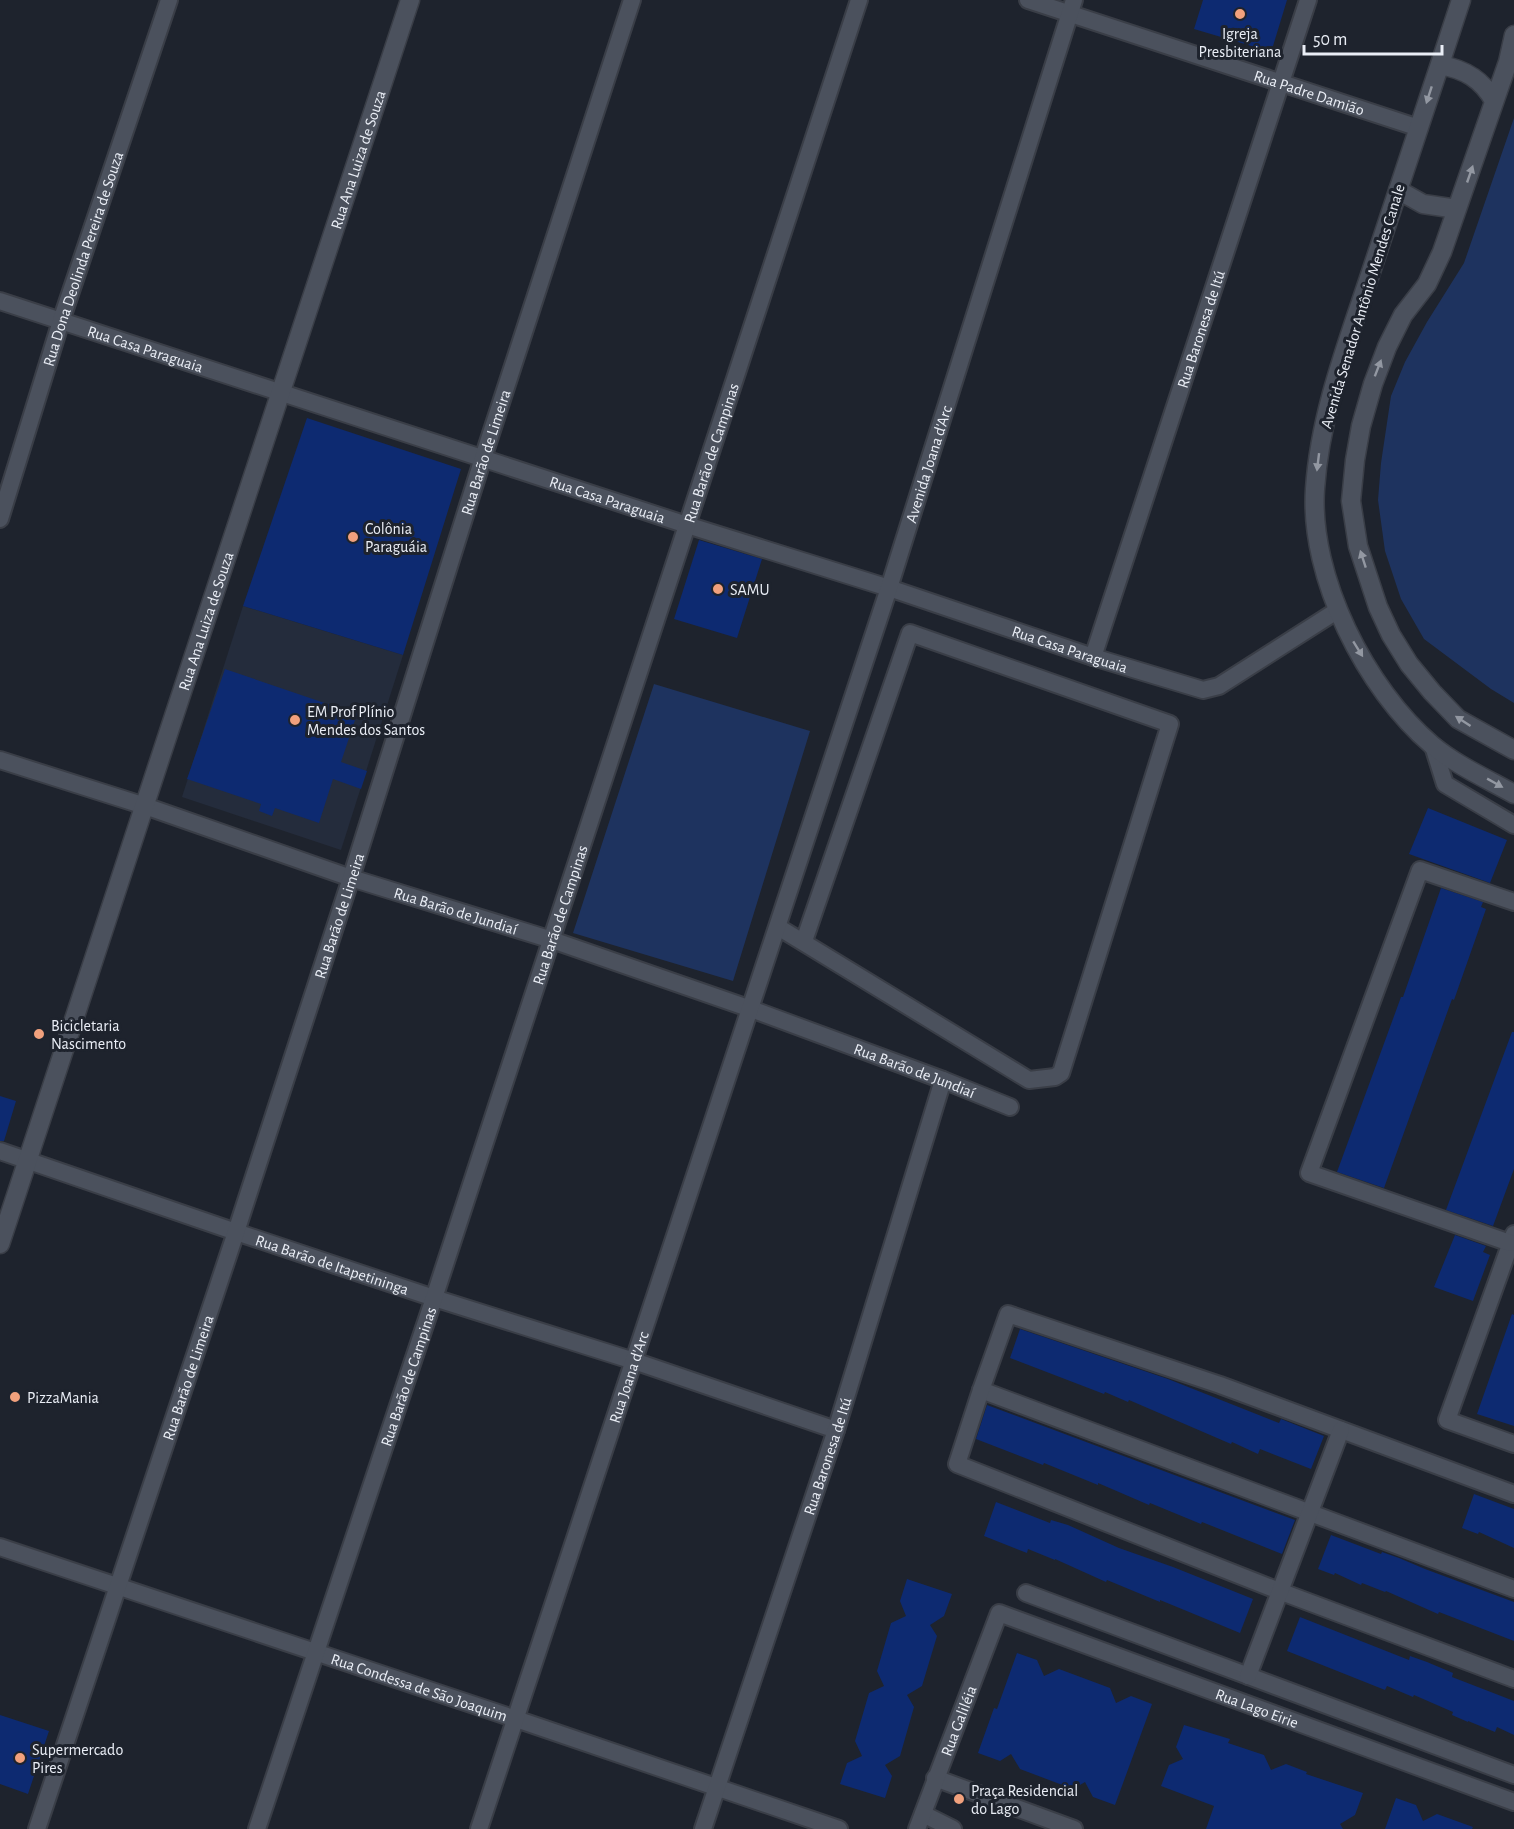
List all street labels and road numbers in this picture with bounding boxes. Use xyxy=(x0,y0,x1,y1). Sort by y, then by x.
street label: Rua Padre Damião xyxy=(1252,68,1366,119)
street label: Rua Ana Luiza de Souza xyxy=(328,88,389,231)
street label: Rua Dona Deolinda Pereira de Souza xyxy=(41,150,126,368)
street label: Avenida Senador Antônio Mendes Canale xyxy=(1318,182,1408,430)
street label: Rua Baronesa de Itú xyxy=(1175,269,1228,390)
street label: Rua Casa Paraguaia xyxy=(85,323,205,376)
street label: Rua Barão de Campinas xyxy=(681,381,742,525)
street label: Rua Barão de Limeira xyxy=(459,388,514,517)
street label: Avenida Joana d'Arc xyxy=(903,404,955,525)
street label: Rua Casa Paraguaia xyxy=(547,474,667,526)
street label: Rua Ana Luiza de Souza xyxy=(176,550,237,693)
street label: Rua Casa Paraguaia xyxy=(1010,623,1129,676)
street label: Rua Barão de Campinas xyxy=(530,843,591,987)
street label: Rua Barão de Limeira xyxy=(312,851,367,981)
street label: Rua Barão de Jundiaí xyxy=(392,885,519,938)
street label: Rua Barão de Jundiaí xyxy=(852,1041,977,1101)
street label: Rua Barão de Itapetininga xyxy=(253,1232,411,1298)
street label: Rua Barão de Campinas xyxy=(378,1305,439,1449)
street label: Rua Barão de Limeira xyxy=(160,1313,217,1442)
street label: Rua Joana d'Arc xyxy=(607,1330,652,1425)
street label: Rua Baronesa de Itú xyxy=(801,1396,854,1517)
street label: Rua Condessa de São Joaquim xyxy=(329,1651,509,1725)
street label: Rua Galiléia xyxy=(938,1683,980,1758)
street label: Rua Lago Eirie xyxy=(1213,1686,1300,1731)

